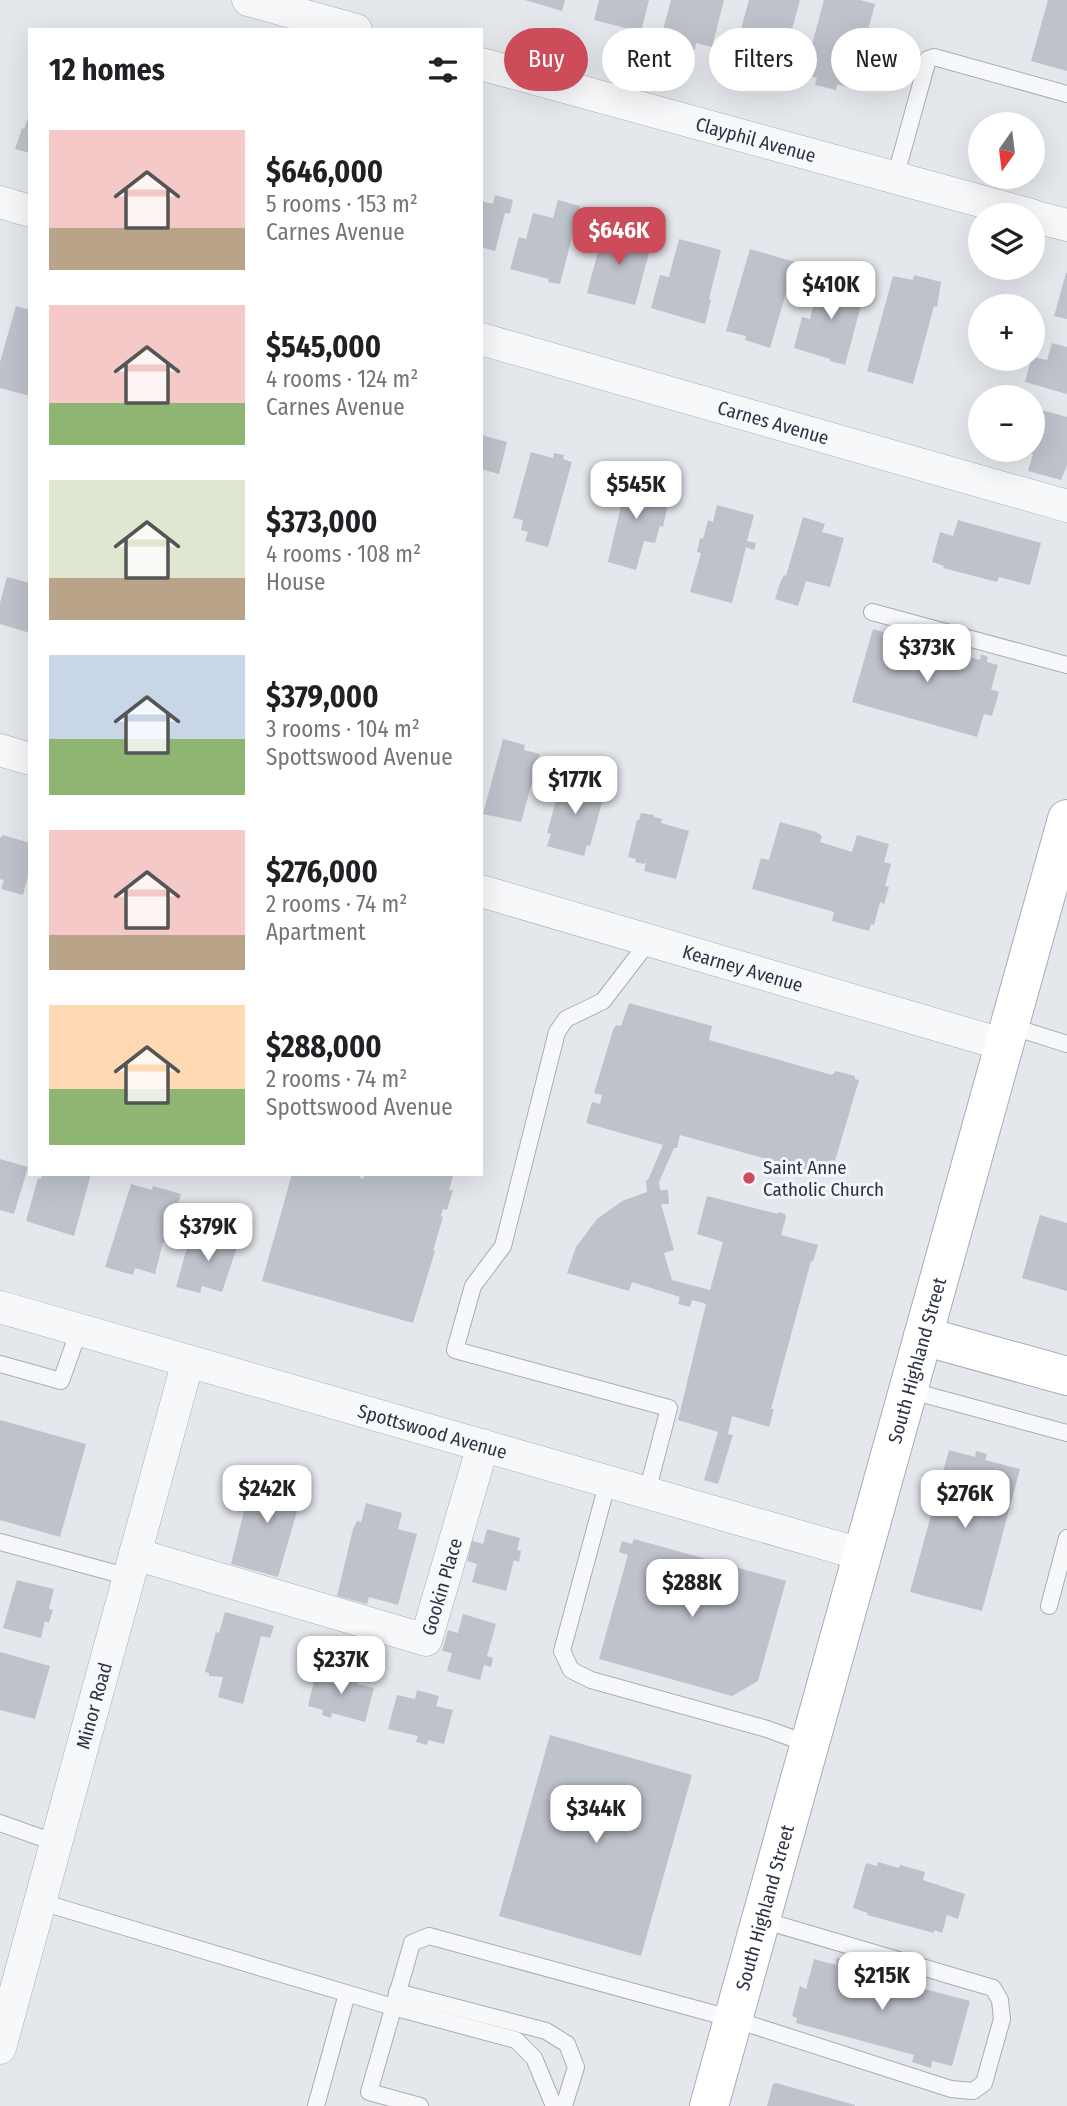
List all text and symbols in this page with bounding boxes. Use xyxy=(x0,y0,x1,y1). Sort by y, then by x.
chip: Buy xyxy=(504,28,588,91)
chip: Rent xyxy=(602,28,695,91)
chip: Filters xyxy=(709,28,817,91)
chip: New xyxy=(831,28,921,91)
icon: filters xyxy=(424,51,462,89)
text: 12 homes xyxy=(49,52,165,88)
north arrow xyxy=(968,112,1045,189)
map controls xyxy=(968,112,1045,462)
street label: Clayphil Avenue xyxy=(693,113,818,167)
text: $646,000 xyxy=(266,154,383,190)
icon: home xyxy=(105,158,189,242)
text: 5 rooms · 153 m² xyxy=(266,190,418,218)
button: layers xyxy=(968,203,1045,280)
pin: $646K xyxy=(570,208,668,267)
text: $646K xyxy=(589,216,649,244)
text: Carnes Avenue xyxy=(266,218,405,246)
pin: $410K xyxy=(782,262,880,321)
text: $410K xyxy=(802,270,860,298)
button: + xyxy=(968,294,1045,371)
text: $545,000 xyxy=(266,329,381,365)
icon: home xyxy=(105,333,189,417)
text: 4 rooms · 124 m² xyxy=(266,365,418,393)
button: − xyxy=(968,385,1045,462)
text: Carnes Avenue xyxy=(266,393,405,421)
street label: Carnes Avenue xyxy=(715,396,831,450)
pin: $545K xyxy=(587,462,685,521)
text: $545K xyxy=(607,470,666,498)
text: $373,000 xyxy=(266,504,377,540)
icon: home xyxy=(105,508,189,592)
text: 4 rooms · 108 m² xyxy=(266,540,421,568)
text: House xyxy=(266,568,325,596)
pin: $373K xyxy=(878,624,976,684)
text: $373K xyxy=(899,633,955,661)
text: $379,000 xyxy=(266,679,379,715)
icon: home xyxy=(105,683,189,767)
text: 3 rooms · 104 m² xyxy=(266,715,420,743)
text: Spottswood Avenue xyxy=(266,743,453,771)
pin: $177K xyxy=(526,756,624,816)
text: $177K xyxy=(548,765,602,793)
text: $276,000 xyxy=(266,854,378,890)
icon: home xyxy=(105,858,189,942)
text: 2 rooms · 74 m² xyxy=(266,890,407,918)
text: Apartment xyxy=(266,918,366,946)
street label: Kearney Avenue xyxy=(680,940,806,997)
text: $288,000 xyxy=(266,1029,382,1065)
icon: home xyxy=(105,1033,189,1117)
text: 2 rooms · 74 m² xyxy=(266,1065,407,1093)
text: Spottswood Avenue xyxy=(266,1093,453,1121)
place label: Saint Anne Catholic Church xyxy=(763,1156,884,1201)
marker: Saint Anne Catholic Church xyxy=(741,1170,757,1186)
pin: $379K xyxy=(159,1204,257,1263)
text: $379K xyxy=(179,1212,237,1240)
street label: South Highland Street xyxy=(883,1274,951,1446)
street label: Spottswood Avenue xyxy=(355,1399,510,1464)
pin: $242K xyxy=(218,1466,316,1525)
pin: $276K xyxy=(916,1470,1014,1530)
text: $242K xyxy=(239,1474,296,1502)
text: $276K xyxy=(937,1479,993,1507)
street label: Gookin Place xyxy=(417,1536,467,1638)
pin: $288K xyxy=(643,1560,741,1619)
text: $288K xyxy=(662,1568,722,1596)
pin: $237K xyxy=(292,1636,390,1696)
text: $237K xyxy=(313,1645,369,1673)
street label: Minor Road xyxy=(71,1660,117,1752)
pin: $344K xyxy=(547,1786,645,1845)
text: $344K xyxy=(566,1794,626,1822)
street label: South Highland Street xyxy=(731,1821,799,1993)
pin: $215K xyxy=(833,1952,931,2012)
text: $215K xyxy=(854,1961,910,1989)

